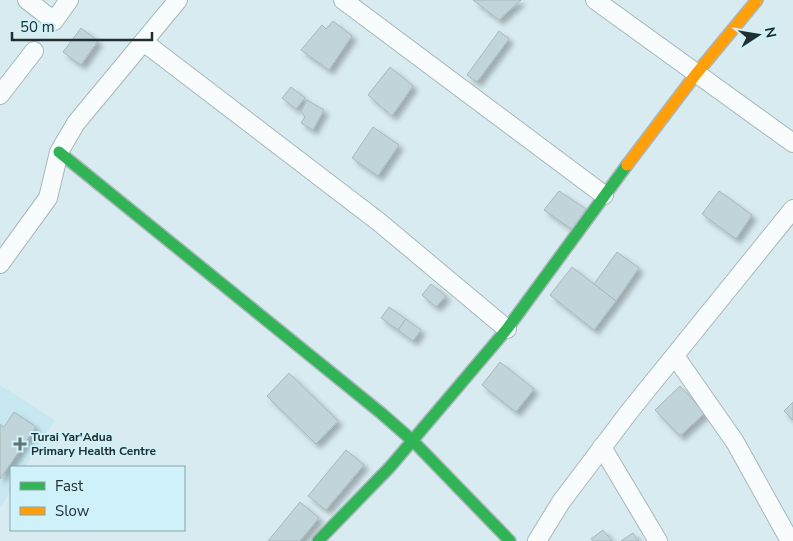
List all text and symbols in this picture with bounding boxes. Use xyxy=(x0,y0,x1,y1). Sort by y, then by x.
scale bar xyxy=(12,10,152,42)
north arrow xyxy=(733,10,783,60)
text: 50 m xyxy=(20,17,55,37)
text: N xyxy=(760,25,781,40)
place label: Turai Yar'Adua Primary Health Centre xyxy=(31,429,157,459)
marker: Turai Yar'Adua Primary Health Centre xyxy=(13,437,27,451)
legend xyxy=(10,466,185,531)
text: Fast xyxy=(55,476,84,496)
text: Slow xyxy=(55,501,90,521)

